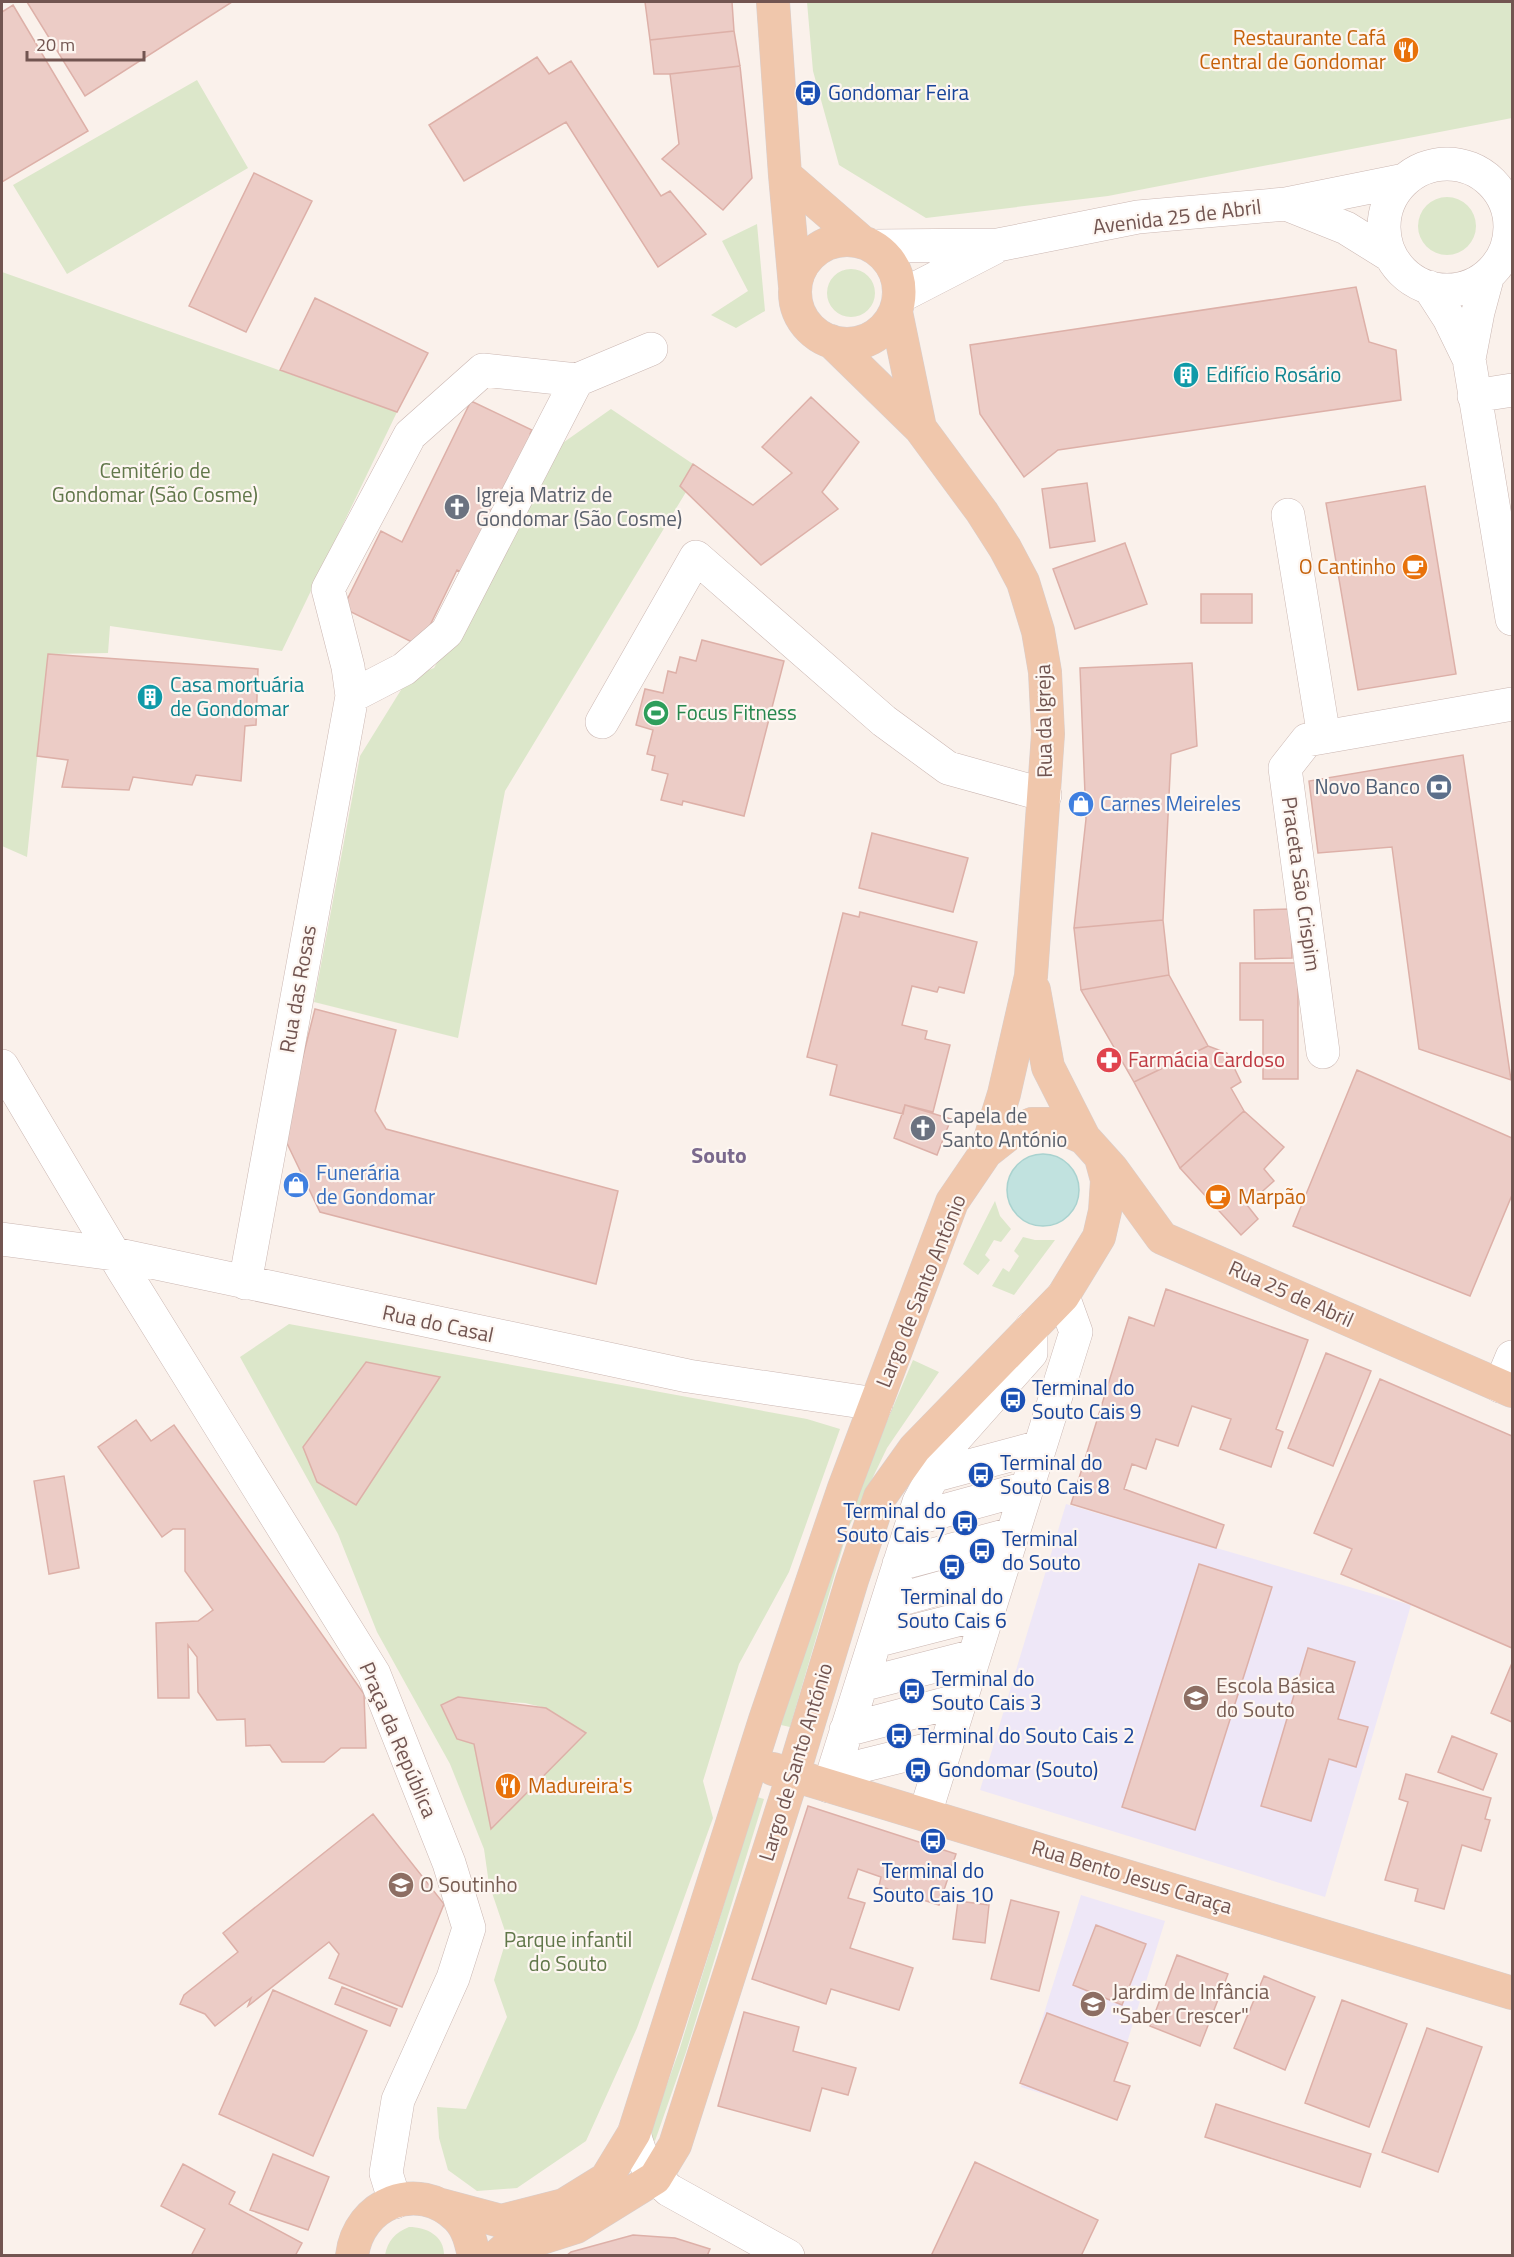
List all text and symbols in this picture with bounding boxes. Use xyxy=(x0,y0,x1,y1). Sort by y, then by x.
place label: Restaurante Cafá Central de Gondomar xyxy=(1199,21,1386,77)
scale bar xyxy=(27,24,144,62)
text: 20 m xyxy=(36,31,75,58)
restaurant icon: Restaurante Cafá Central de Gondomar xyxy=(1391,35,1421,65)
place label: Gondomar Feira xyxy=(828,76,970,108)
bus stop icon: Gondomar Feira xyxy=(793,78,823,108)
street label: Avenida 25 de Abril xyxy=(1091,190,1263,242)
place label: Edifício Rosário xyxy=(1206,358,1341,390)
building icon: Edifício Rosário xyxy=(1171,360,1201,390)
park label: Cemitério de Gondomar (São Cosme) xyxy=(52,454,258,510)
place label: Igreja Matriz de Gondomar (São Cosme) xyxy=(476,478,682,534)
church icon: Igreja Matriz de Gondomar (São Cosme) xyxy=(442,492,472,522)
place label: O Cantinho xyxy=(1299,550,1396,582)
cafe icon: O Cantinho xyxy=(1400,552,1430,582)
street label: Rua da Igreja xyxy=(1026,663,1060,778)
place label: Casa mortuária de Gondomar xyxy=(170,668,305,724)
building icon: Casa mortuária de Gondomar xyxy=(135,682,165,712)
place label: Focus Fitness xyxy=(676,696,797,728)
sports icon: Focus Fitness xyxy=(641,698,671,728)
place label: Novo Banco xyxy=(1315,770,1420,802)
bank icon: Novo Banco xyxy=(1424,772,1454,802)
place label: Carnes Meireles xyxy=(1100,787,1241,819)
shop icon: Carnes Meireles xyxy=(1066,789,1096,819)
street label: Praceta São Crispim xyxy=(1274,794,1330,973)
street label: Rua das Rosas xyxy=(270,922,324,1055)
place label: Farmácia Cardoso xyxy=(1128,1043,1285,1075)
pharmacy icon: Farmácia Cardoso xyxy=(1094,1045,1124,1075)
place label: Capela de Santo António xyxy=(942,1099,1067,1155)
church icon: Capela de Santo António xyxy=(908,1113,938,1143)
district label: Souto xyxy=(691,1138,747,1172)
place label: Funerária de Gondomar xyxy=(316,1156,435,1212)
shop icon: Funerária de Gondomar xyxy=(281,1170,311,1200)
place label: Marpão xyxy=(1238,1180,1306,1212)
cafe icon: Marpão xyxy=(1203,1182,1233,1212)
street label: Largo de Santo António xyxy=(867,1189,973,1392)
street label: Rua 25 de Abril xyxy=(1224,1251,1359,1335)
street label: Rua do Casal xyxy=(380,1296,497,1350)
place label: Terminal do Souto Cais 9 xyxy=(1032,1371,1141,1427)
bus stop icon: Terminal do Souto Cais 9 xyxy=(998,1385,1028,1415)
place label: Terminal do Souto Cais 8 xyxy=(1000,1446,1110,1502)
bus stop icon: Terminal do Souto Cais 8 xyxy=(966,1460,996,1490)
place label: Terminal do Souto Cais 7 xyxy=(837,1494,946,1550)
bus stop icon: Terminal do Souto Cais 7 xyxy=(950,1508,980,1538)
place label: Terminal do Souto xyxy=(1002,1522,1081,1578)
bus stop icon: Terminal do Souto xyxy=(967,1536,997,1566)
bus stop icon: Terminal do Souto Cais 6 xyxy=(937,1552,967,1582)
place label: Terminal do Souto Cais 6 xyxy=(897,1580,1007,1636)
street label: Praça da República xyxy=(352,1657,446,1823)
street label: Largo de Santo António xyxy=(750,1659,840,1865)
place label: Terminal do Souto Cais 3 xyxy=(932,1662,1041,1718)
place label: Escola Básica do Souto xyxy=(1216,1669,1335,1725)
bus stop icon: Terminal do Souto Cais 3 xyxy=(897,1676,927,1706)
school or university icon: Escola Básica do Souto xyxy=(1181,1683,1211,1713)
place label: Terminal do Souto Cais 2 xyxy=(918,1719,1135,1751)
bus stop icon: Terminal do Souto Cais 2 xyxy=(884,1721,914,1751)
place label: Gondomar (Souto) xyxy=(938,1753,1098,1785)
bus stop icon: Gondomar (Souto) xyxy=(903,1755,933,1785)
place label: Madureira's xyxy=(528,1769,632,1801)
restaurant icon: Madureira's xyxy=(493,1771,523,1801)
bus stop icon: Terminal do Souto Cais 10 xyxy=(918,1826,948,1856)
street label: Rua Bento Jesus Caraça xyxy=(1028,1830,1237,1922)
place label: Terminal do Souto Cais 10 xyxy=(872,1854,994,1910)
place label: O Soutinho xyxy=(420,1868,518,1900)
school or university icon: O Soutinho xyxy=(386,1870,416,1900)
park label: Parque infantil do Souto xyxy=(504,1923,632,1979)
place label: Jardim de Infância "Saber Crescer" xyxy=(1112,1975,1270,2031)
school or university icon: Jardim de Infância "Saber Crescer" xyxy=(1078,1989,1108,2019)

